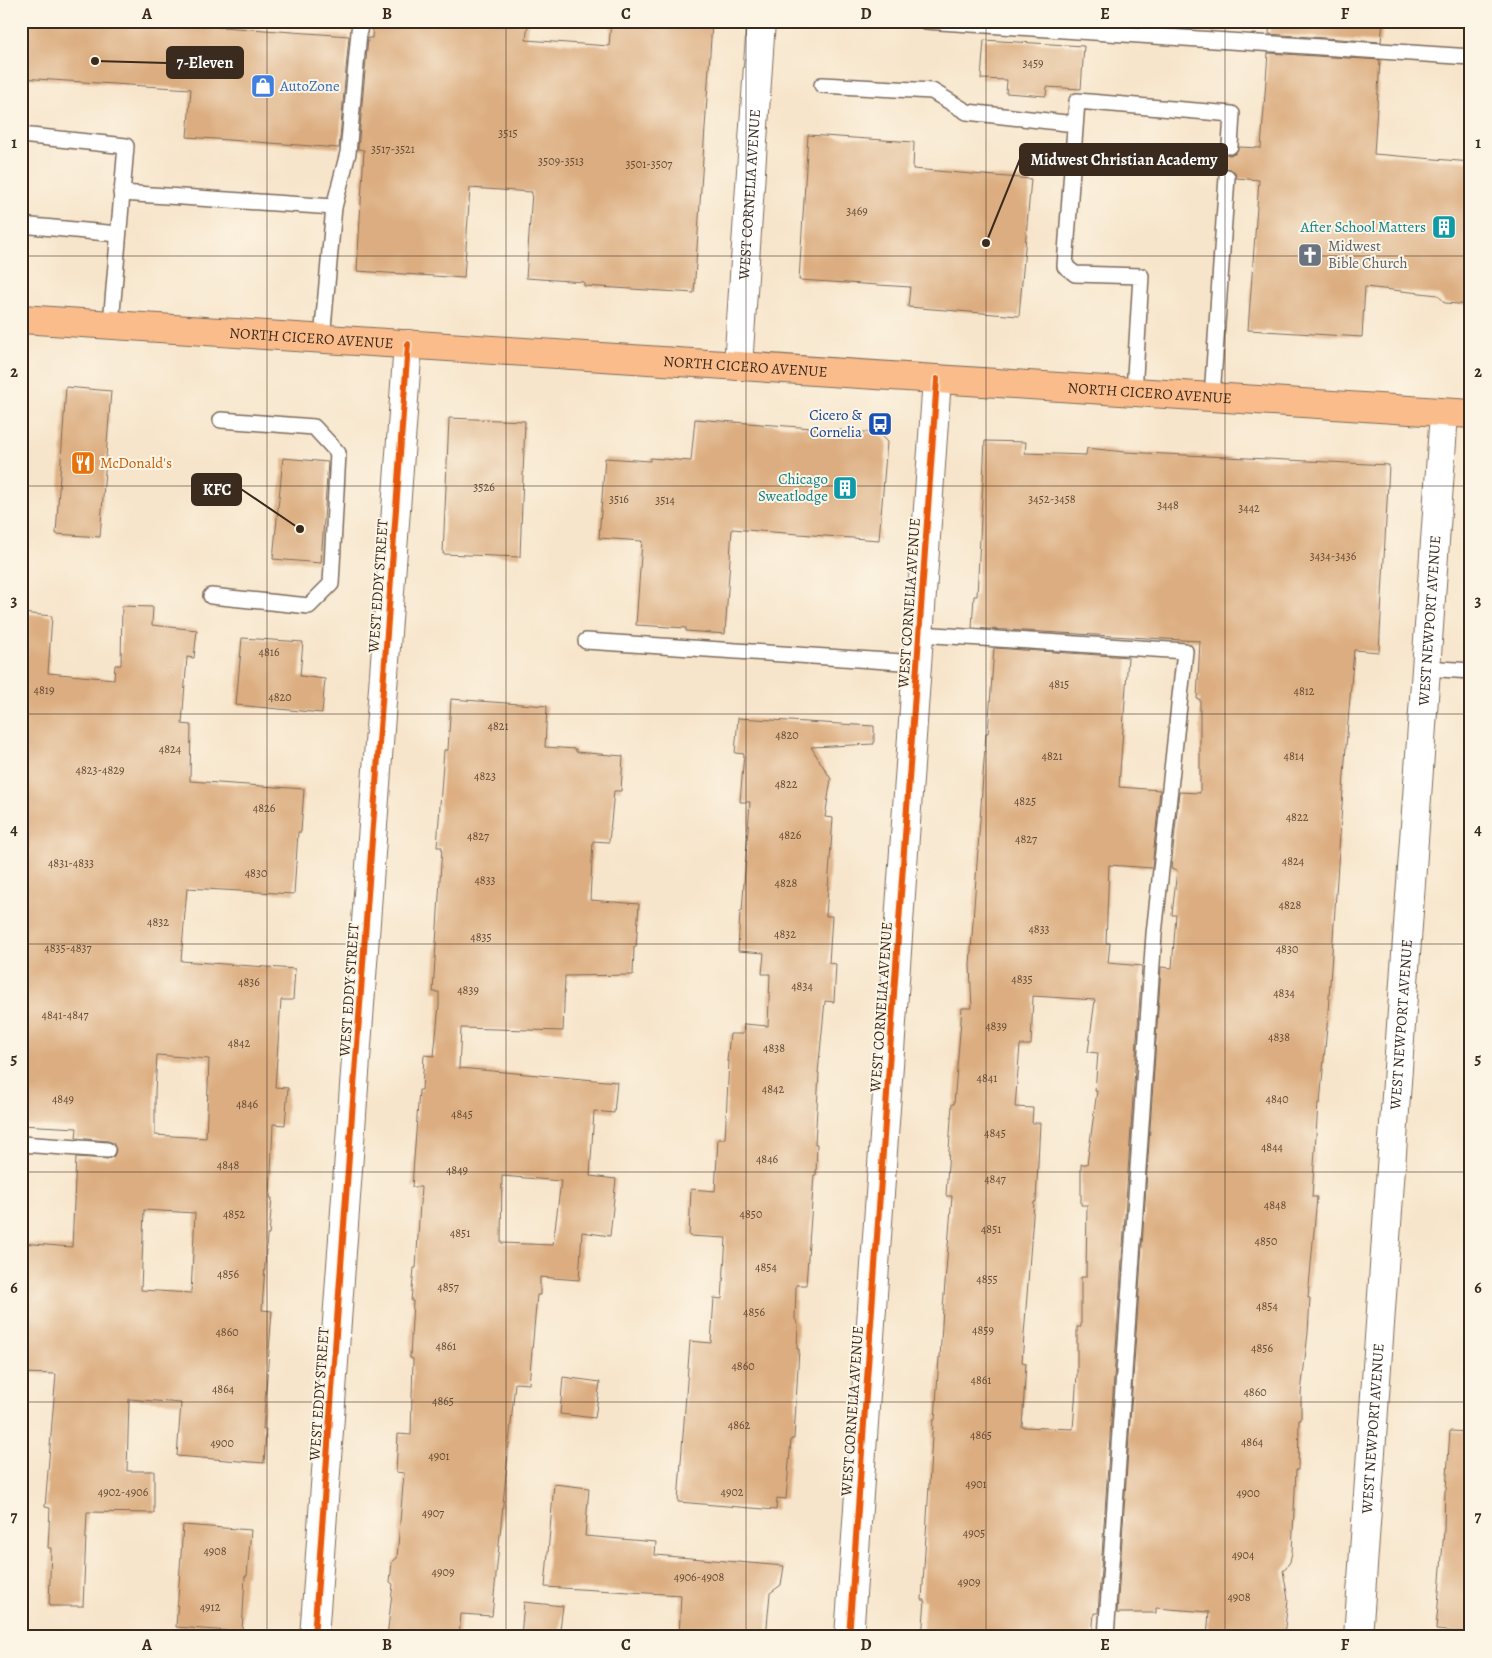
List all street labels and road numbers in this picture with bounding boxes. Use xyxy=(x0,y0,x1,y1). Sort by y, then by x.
street label: WEST CORNELIA AVENUE xyxy=(734,108,765,281)
street label: NORTH CICERO AVENUE xyxy=(229,323,394,353)
street label: NORTH CICERO AVENUE xyxy=(663,351,828,382)
street label: NORTH CICERO AVENUE xyxy=(1067,378,1232,408)
street label: WEST CORNELIA AVENUE xyxy=(893,517,925,690)
street label: WEST EDDY STREET xyxy=(363,518,393,654)
street label: WEST NEWPORT AVENUE xyxy=(1413,535,1445,707)
street label: WEST CORNELIA AVENUE xyxy=(865,921,897,1094)
street label: WEST EDDY STREET xyxy=(334,922,364,1058)
street label: WEST NEWPORT AVENUE xyxy=(1385,939,1417,1111)
street label: WEST CORNELIA AVENUE xyxy=(836,1325,868,1498)
street label: WEST EDDY STREET xyxy=(304,1326,334,1462)
street label: WEST NEWPORT AVENUE xyxy=(1357,1343,1389,1515)

